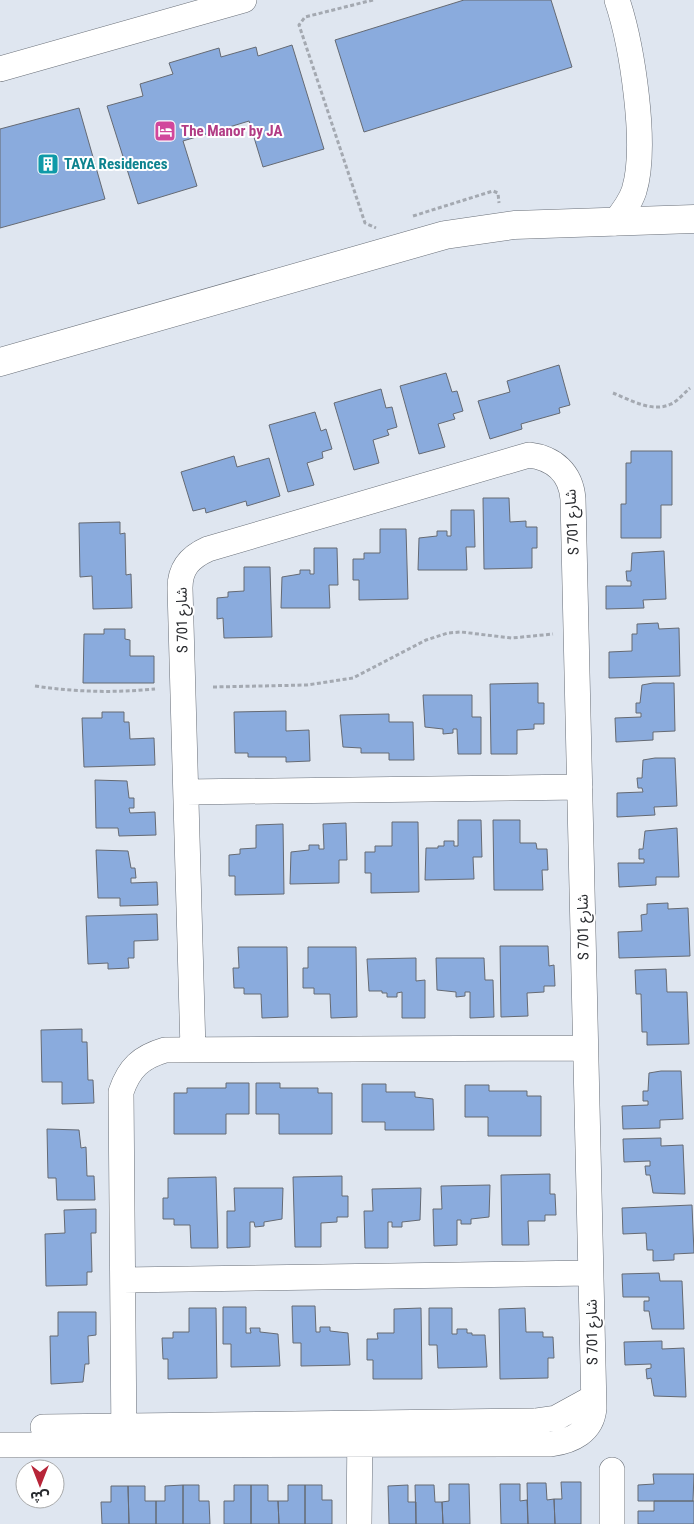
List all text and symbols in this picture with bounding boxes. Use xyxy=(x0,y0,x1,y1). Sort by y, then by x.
hotel icon: The Manor by JA xyxy=(153,119,177,143)
place label: The Manor by JA xyxy=(181,122,283,140)
building icon: TAYA Residences xyxy=(36,152,60,176)
place label: TAYA Residences xyxy=(64,155,168,173)
street label: S 701 شارع xyxy=(561,488,586,555)
street label: S 701 شارع xyxy=(172,587,195,653)
street label: S 701 شارع xyxy=(573,894,596,960)
street label: S 701 شارع xyxy=(582,1299,605,1365)
north arrow xyxy=(15,1459,65,1509)
text: ش xyxy=(30,1489,50,1505)

